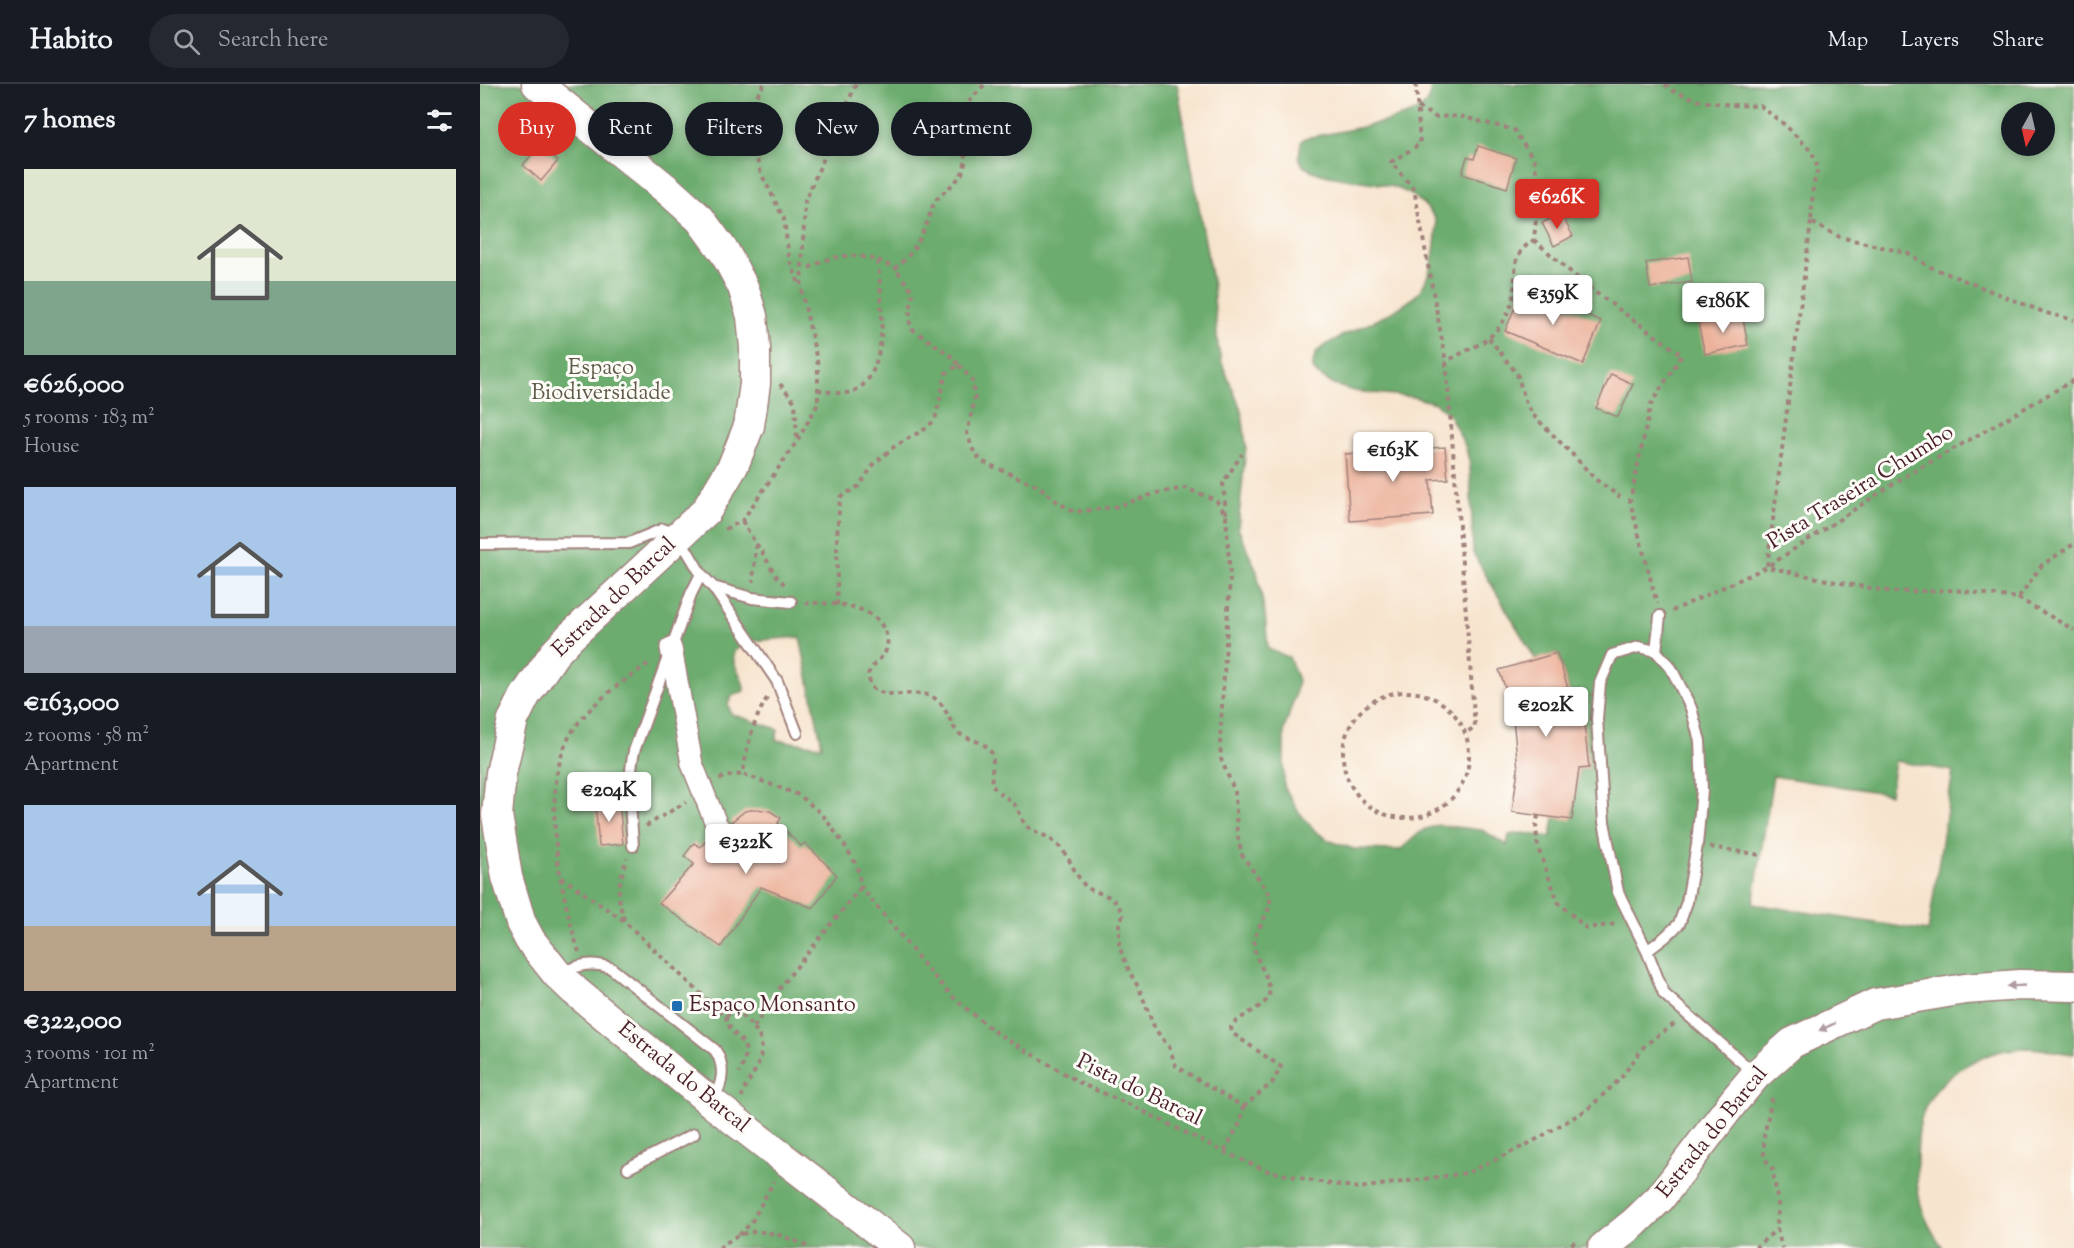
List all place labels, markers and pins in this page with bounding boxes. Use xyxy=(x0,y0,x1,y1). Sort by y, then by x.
pin: €626K xyxy=(1515,179,1599,230)
pin: €359K xyxy=(1511,275,1595,326)
pin: €186K xyxy=(1681,283,1765,334)
pin: €163K xyxy=(1351,432,1435,483)
pin: €202K xyxy=(1504,687,1588,738)
pin: €204K xyxy=(567,772,651,823)
pin: €322K xyxy=(704,824,788,875)
place label: Espaço Monsanto xyxy=(689,990,856,1022)
marker: Espaço Monsanto xyxy=(670,999,684,1013)

